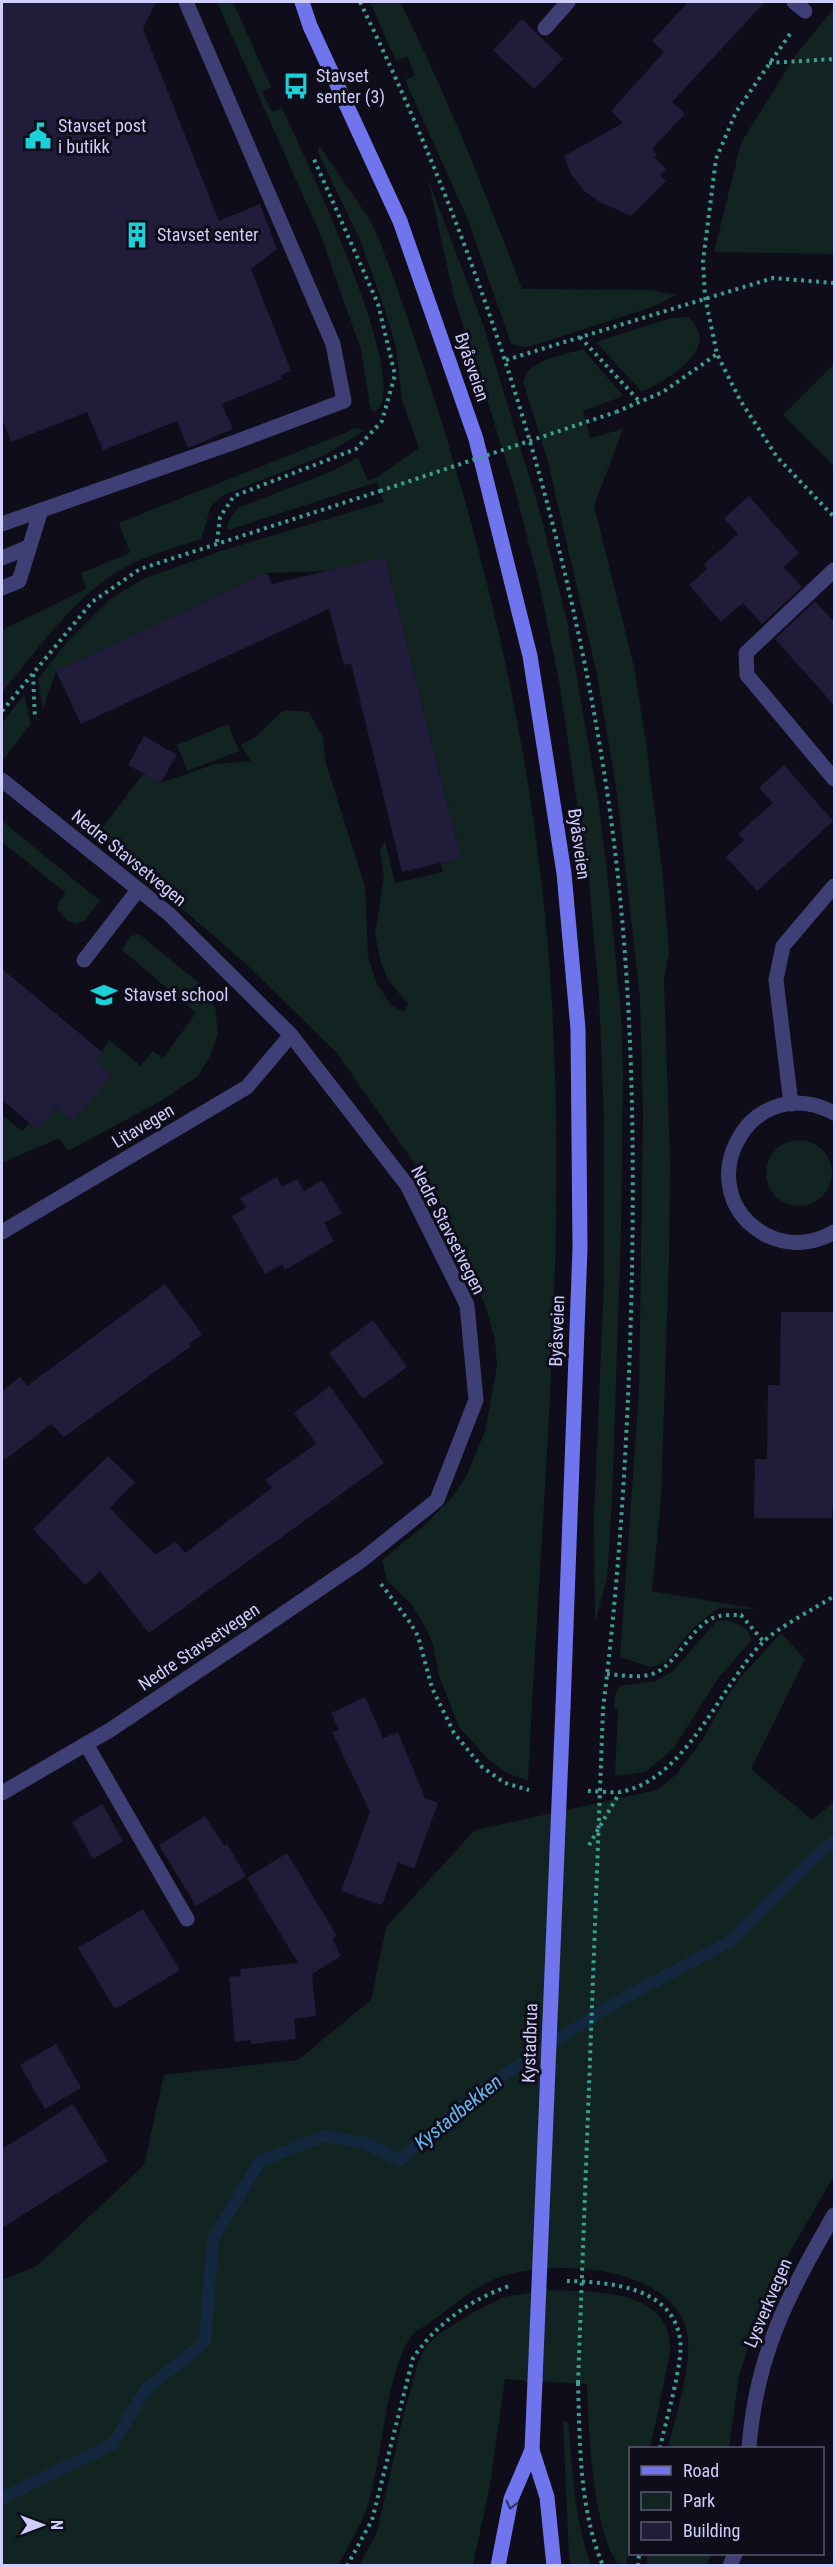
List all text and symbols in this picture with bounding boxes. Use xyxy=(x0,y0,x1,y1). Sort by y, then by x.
place label: Stavset senter (3) xyxy=(316,65,385,108)
bus stop icon: Stavset senter (3) xyxy=(281,71,311,101)
place label: Stavset post i butikk xyxy=(58,115,146,157)
public building icon: Stavset post i butikk xyxy=(23,121,53,151)
building icon: Stavset senter xyxy=(122,220,152,250)
place label: Stavset senter xyxy=(157,224,259,245)
street label: Byåsveien xyxy=(451,330,494,404)
street label: Nedre Stavsetvegen xyxy=(68,805,191,910)
street label: Byåsveien xyxy=(564,807,595,881)
school or university icon: Stavset school xyxy=(89,980,119,1010)
place label: Stavset school xyxy=(124,984,228,1005)
street label: Litavegen xyxy=(108,1099,178,1152)
street label: Nedre Stavsetvegen xyxy=(407,1162,490,1297)
street label: Byåsveien xyxy=(545,1295,568,1367)
street label: Nedre Stavsetvegen xyxy=(134,1598,263,1695)
street label: Kystadbrua xyxy=(518,2003,541,2083)
water label: Kystadbekken xyxy=(409,2069,507,2155)
street label: Lysverkvegen xyxy=(739,2255,796,2351)
legend xyxy=(629,2447,824,2555)
text: Road xyxy=(683,2460,719,2481)
text: Park xyxy=(683,2490,715,2511)
north arrow xyxy=(12,2495,72,2555)
one-way arrow xyxy=(505,2500,518,2510)
text: N xyxy=(47,2520,66,2530)
text: Building xyxy=(683,2520,740,2541)

